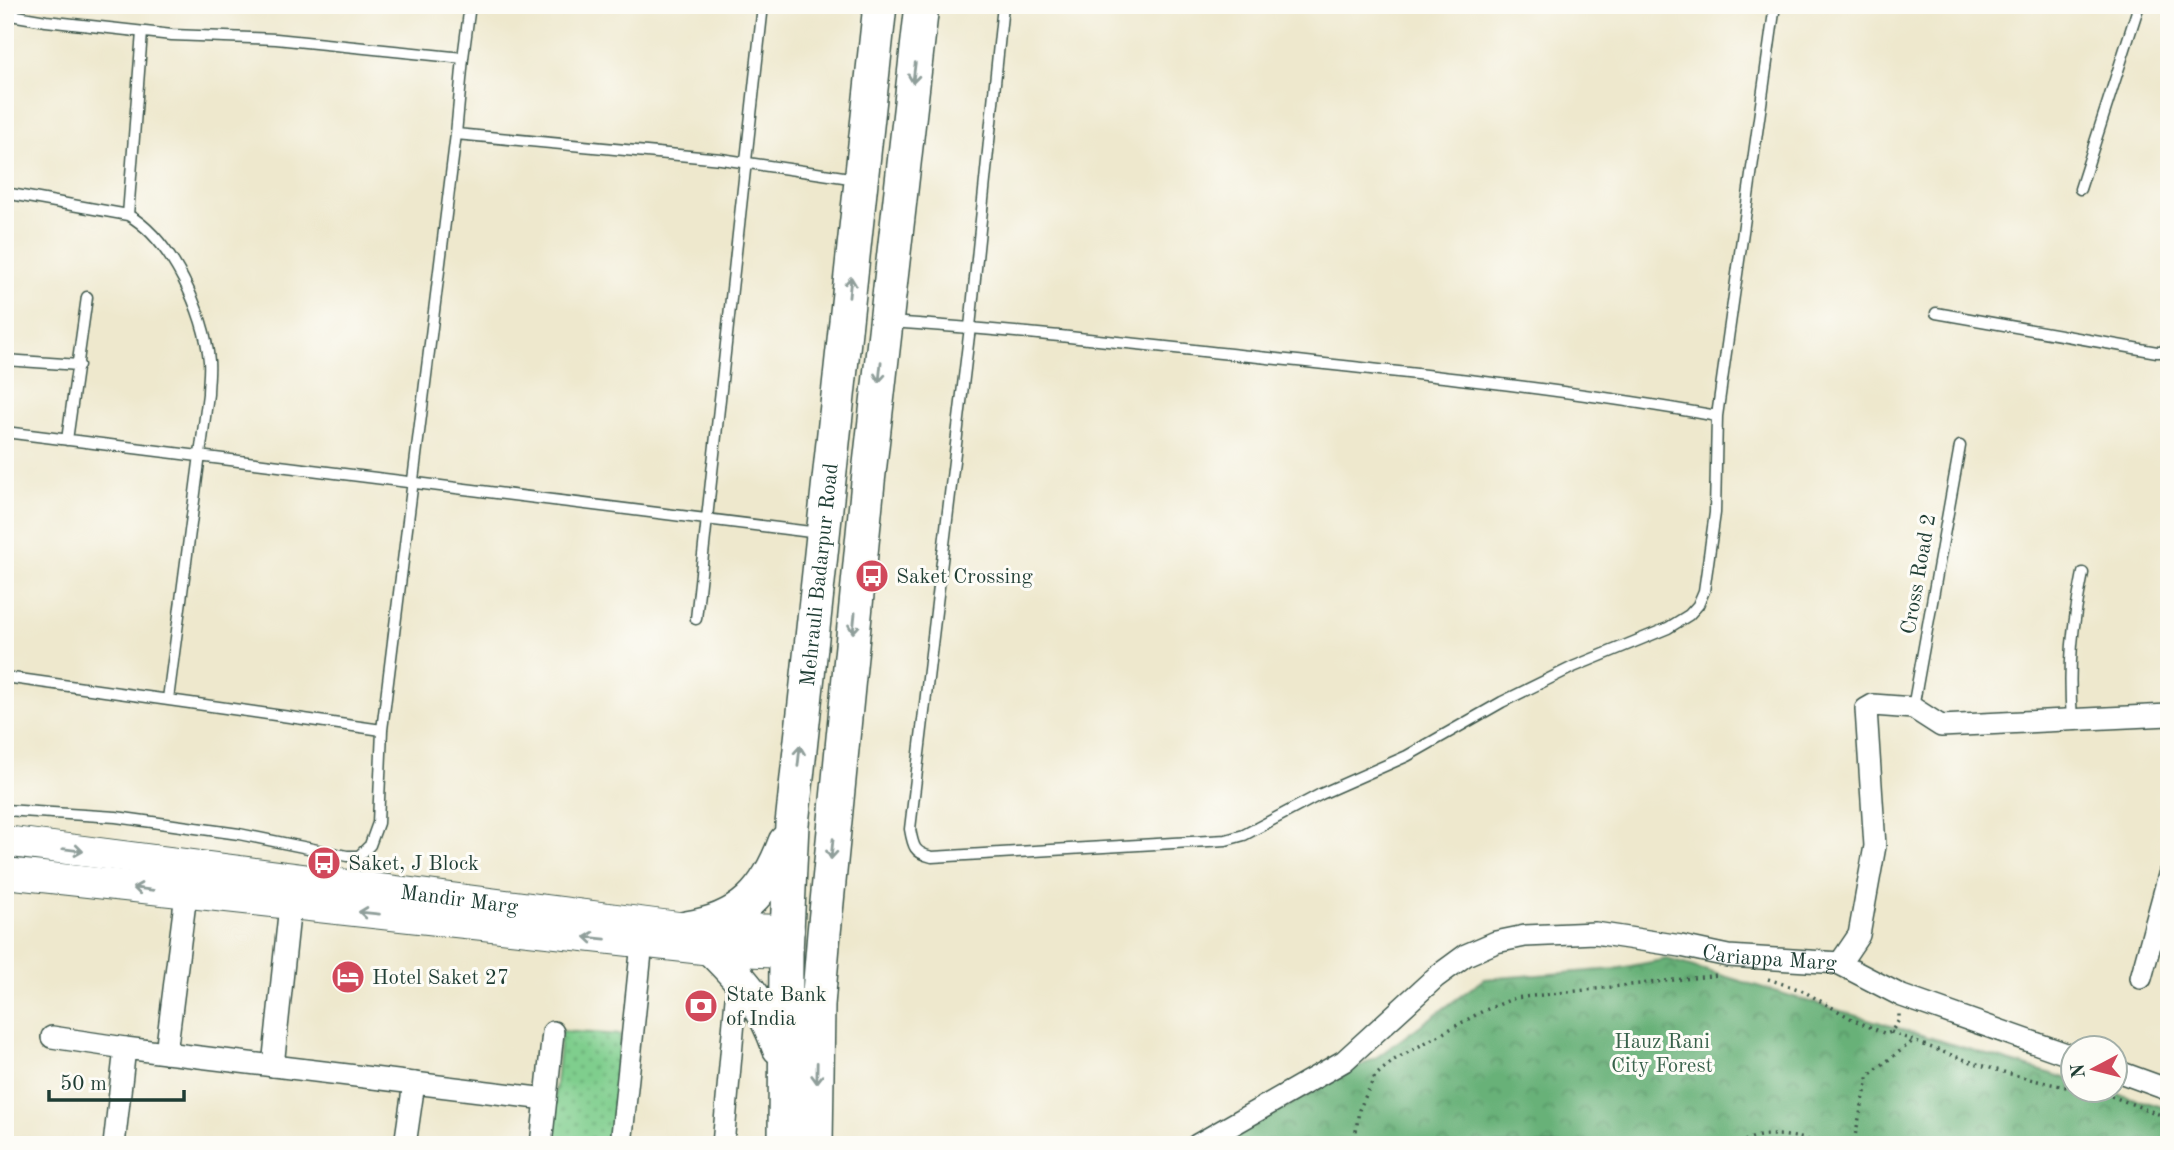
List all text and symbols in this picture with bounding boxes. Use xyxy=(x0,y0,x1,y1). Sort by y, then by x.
one-way arrow xyxy=(907,61,920,84)
one-way arrow xyxy=(844,276,857,298)
one-way arrow xyxy=(873,360,886,383)
street label: Mehrauli Badarpur Road xyxy=(798,462,843,687)
street label: Cross Road 2 xyxy=(1899,512,1940,636)
bus stop icon: Saket Crossing xyxy=(853,557,891,595)
place label: Saket Crossing xyxy=(896,567,1034,588)
one-way arrow xyxy=(847,611,860,634)
one-way arrow xyxy=(793,746,806,768)
one-way arrow xyxy=(825,837,838,860)
one-way arrow xyxy=(61,844,84,857)
bus stop icon: Saket, J Block xyxy=(305,844,343,882)
place label: Saket, J Block xyxy=(348,854,479,875)
one-way arrow xyxy=(132,882,155,895)
street label: Mandir Marg xyxy=(399,883,520,919)
one-way arrow xyxy=(358,907,381,920)
one-way arrow xyxy=(585,931,607,944)
street label: Cariappa Marg xyxy=(1700,942,1838,975)
hotel icon: Hotel Saket 27 xyxy=(329,958,367,996)
place label: Hotel Saket 27 xyxy=(372,968,509,989)
place label: State Bank of India xyxy=(726,985,827,1030)
bank icon: State Bank of India xyxy=(682,987,720,1025)
park label: Hauz Rani City Forest xyxy=(1611,1032,1713,1077)
north arrow xyxy=(2058,1034,2128,1104)
scale bar xyxy=(49,1059,184,1103)
one-way arrow xyxy=(810,1061,824,1084)
text: N xyxy=(2069,1062,2090,1079)
text: 50 m xyxy=(60,1074,107,1095)

